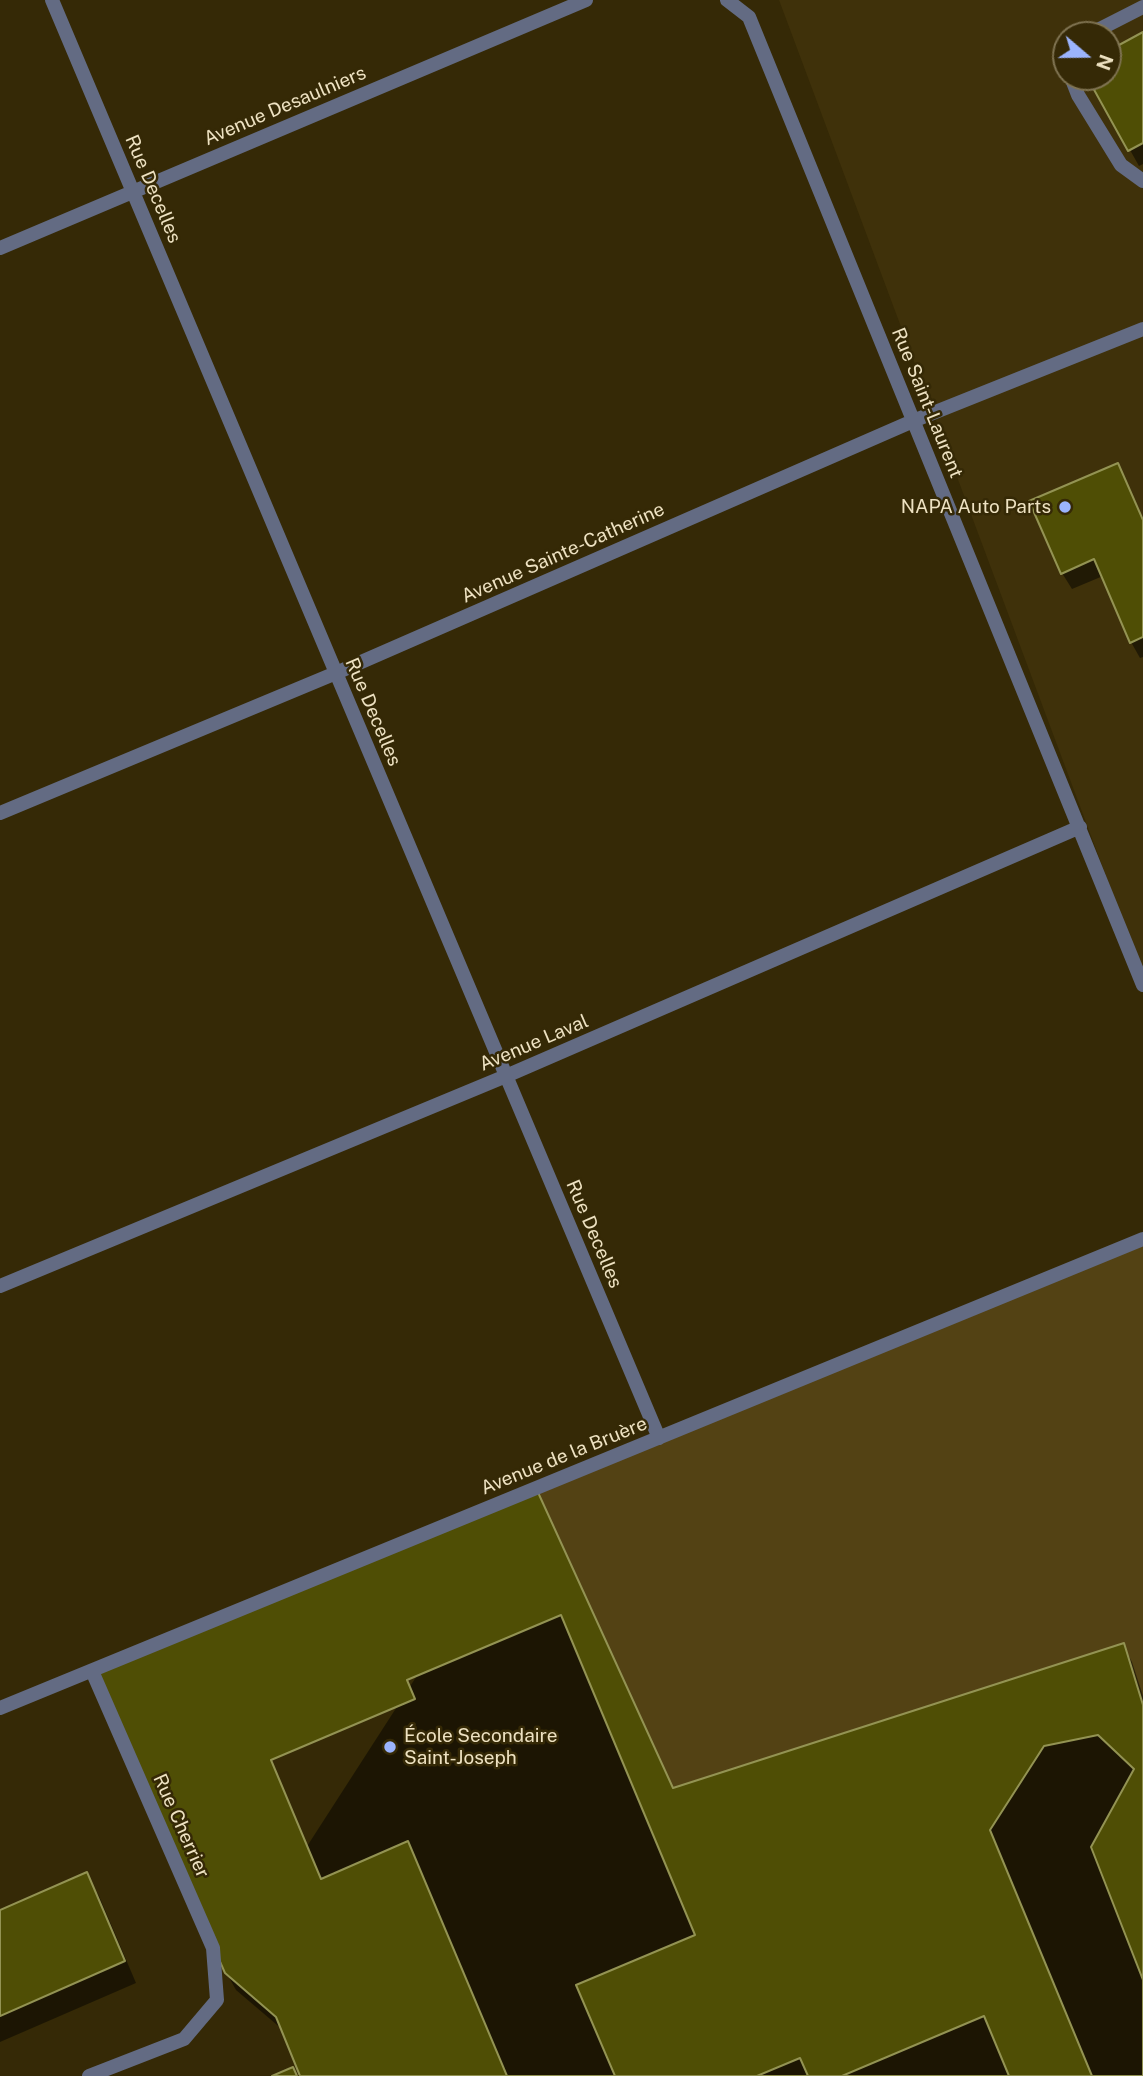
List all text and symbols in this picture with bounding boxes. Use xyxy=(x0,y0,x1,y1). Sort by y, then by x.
north arrow xyxy=(1052,21,1122,91)
text: N xyxy=(1092,52,1118,73)
street label: Avenue Desaulniers xyxy=(200,61,370,151)
street label: Rue Decelles xyxy=(120,132,186,246)
street label: Rue Saint-Laurent xyxy=(886,325,968,481)
place label: NAPA Auto Parts xyxy=(901,496,1051,518)
street label: Avenue Sainte-Catherine xyxy=(458,498,668,608)
marker: NAPA Auto Parts xyxy=(1057,499,1073,515)
street label: Rue Decelles xyxy=(340,655,406,769)
street label: Avenue Laval xyxy=(476,1010,592,1076)
street label: Rue Decelles xyxy=(561,1177,627,1291)
street label: Avenue de la Bruère xyxy=(478,1412,650,1500)
place label: École Secondaire Saint-Joseph xyxy=(404,1725,558,1769)
marker: École Secondaire Saint-Joseph xyxy=(382,1739,398,1755)
street label: Rue Cherrier xyxy=(148,1770,214,1882)

